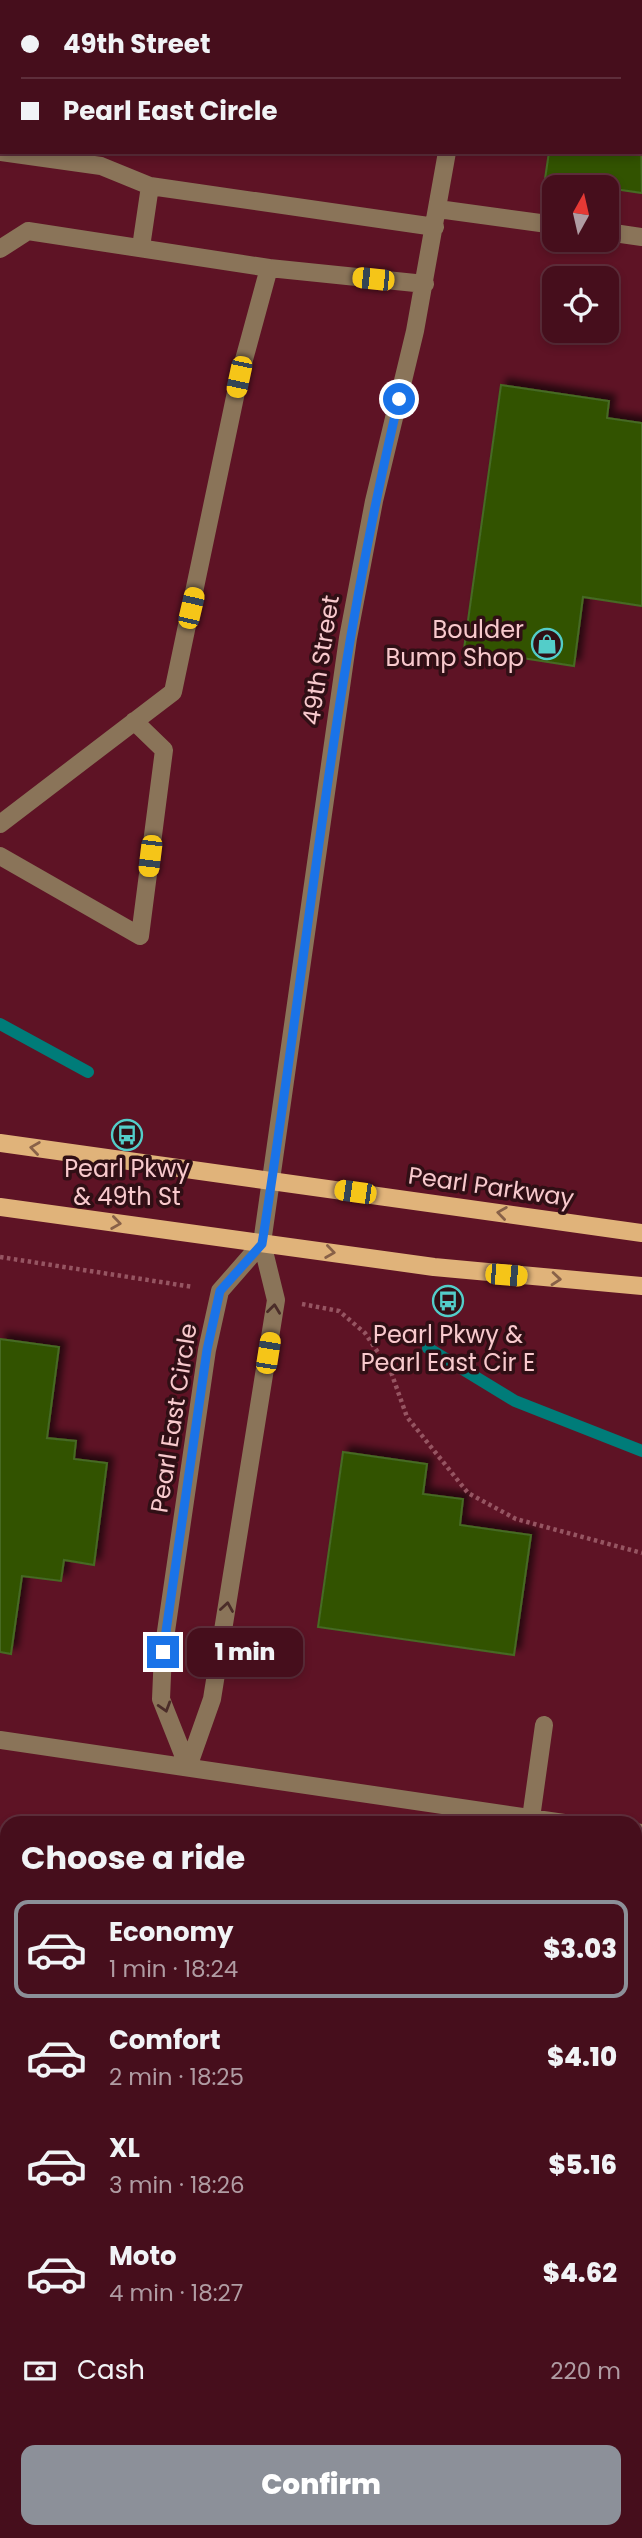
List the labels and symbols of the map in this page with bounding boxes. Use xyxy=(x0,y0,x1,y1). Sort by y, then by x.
north arrow xyxy=(542,175,620,252)
car xyxy=(352,266,395,292)
car xyxy=(225,354,254,400)
route start xyxy=(383,383,415,415)
car xyxy=(177,585,206,631)
street label: 49th Street xyxy=(294,593,347,727)
place label: Boulder Bump Shop xyxy=(386,613,524,674)
shop icon: Boulder Bump Shop xyxy=(530,627,564,661)
car xyxy=(138,834,163,878)
bus stop icon: Pearl Pkwy & 49th St xyxy=(110,1118,144,1152)
one-way arrow xyxy=(29,1141,41,1156)
place label: Pearl Pkwy & 49th St xyxy=(64,1152,190,1213)
street label: Pearl Parkway xyxy=(406,1159,577,1215)
car xyxy=(333,1179,378,1205)
one-way arrow xyxy=(496,1206,508,1221)
one-way arrow xyxy=(110,1215,122,1230)
one-way arrow xyxy=(324,1245,336,1260)
car xyxy=(485,1263,528,1287)
one-way arrow xyxy=(550,1271,561,1286)
bus stop icon: Pearl Pkwy & Pearl East Cir E xyxy=(431,1284,465,1318)
one-way arrow xyxy=(267,1303,282,1315)
place label: Pearl Pkwy & Pearl East Cir E xyxy=(361,1318,535,1379)
street label: Pearl East Circle xyxy=(142,1321,205,1515)
car xyxy=(255,1331,282,1375)
one-way arrow xyxy=(219,1601,234,1613)
callout: 1 min xyxy=(188,1628,303,1676)
route end xyxy=(147,1636,179,1668)
one-way arrow xyxy=(157,1701,172,1713)

